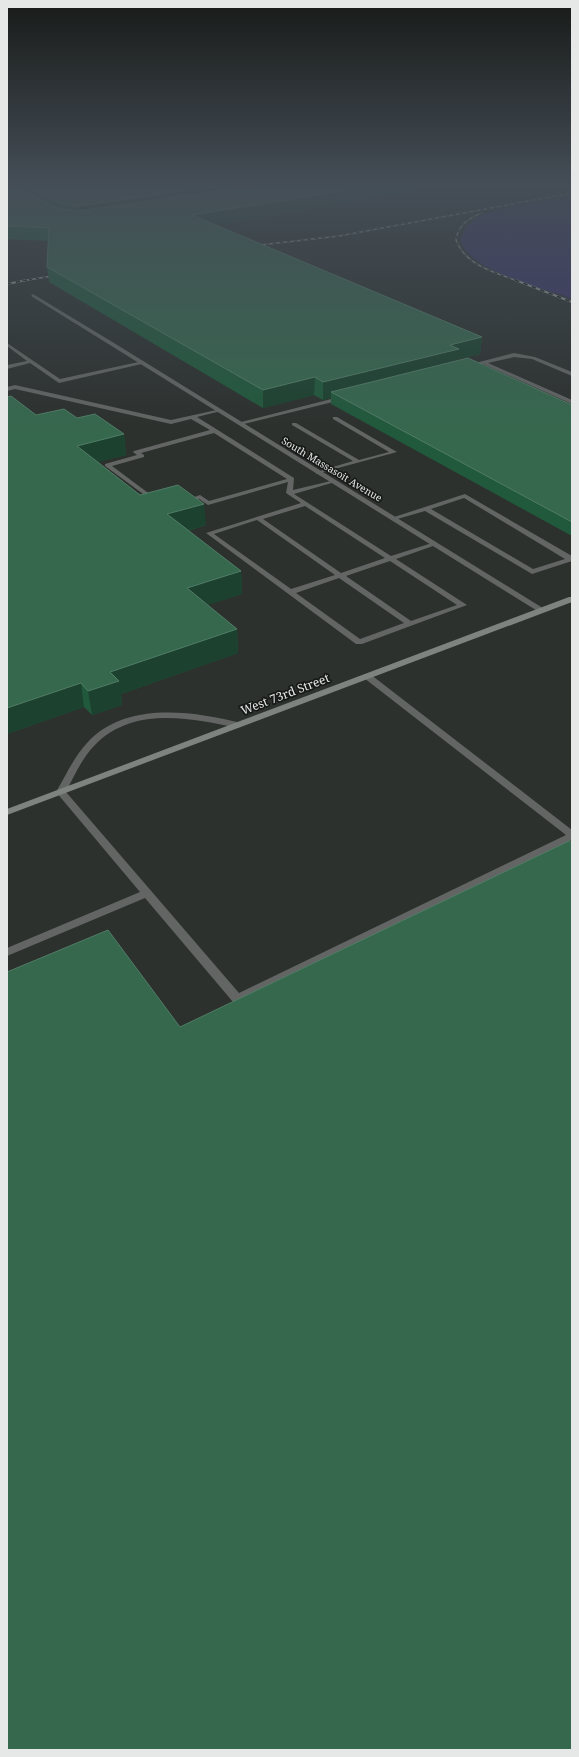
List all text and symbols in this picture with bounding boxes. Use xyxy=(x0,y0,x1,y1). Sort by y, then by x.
street label: South Massasoit Avenue xyxy=(279,433,385,505)
street label: West 73rd Street xyxy=(238,669,332,719)

